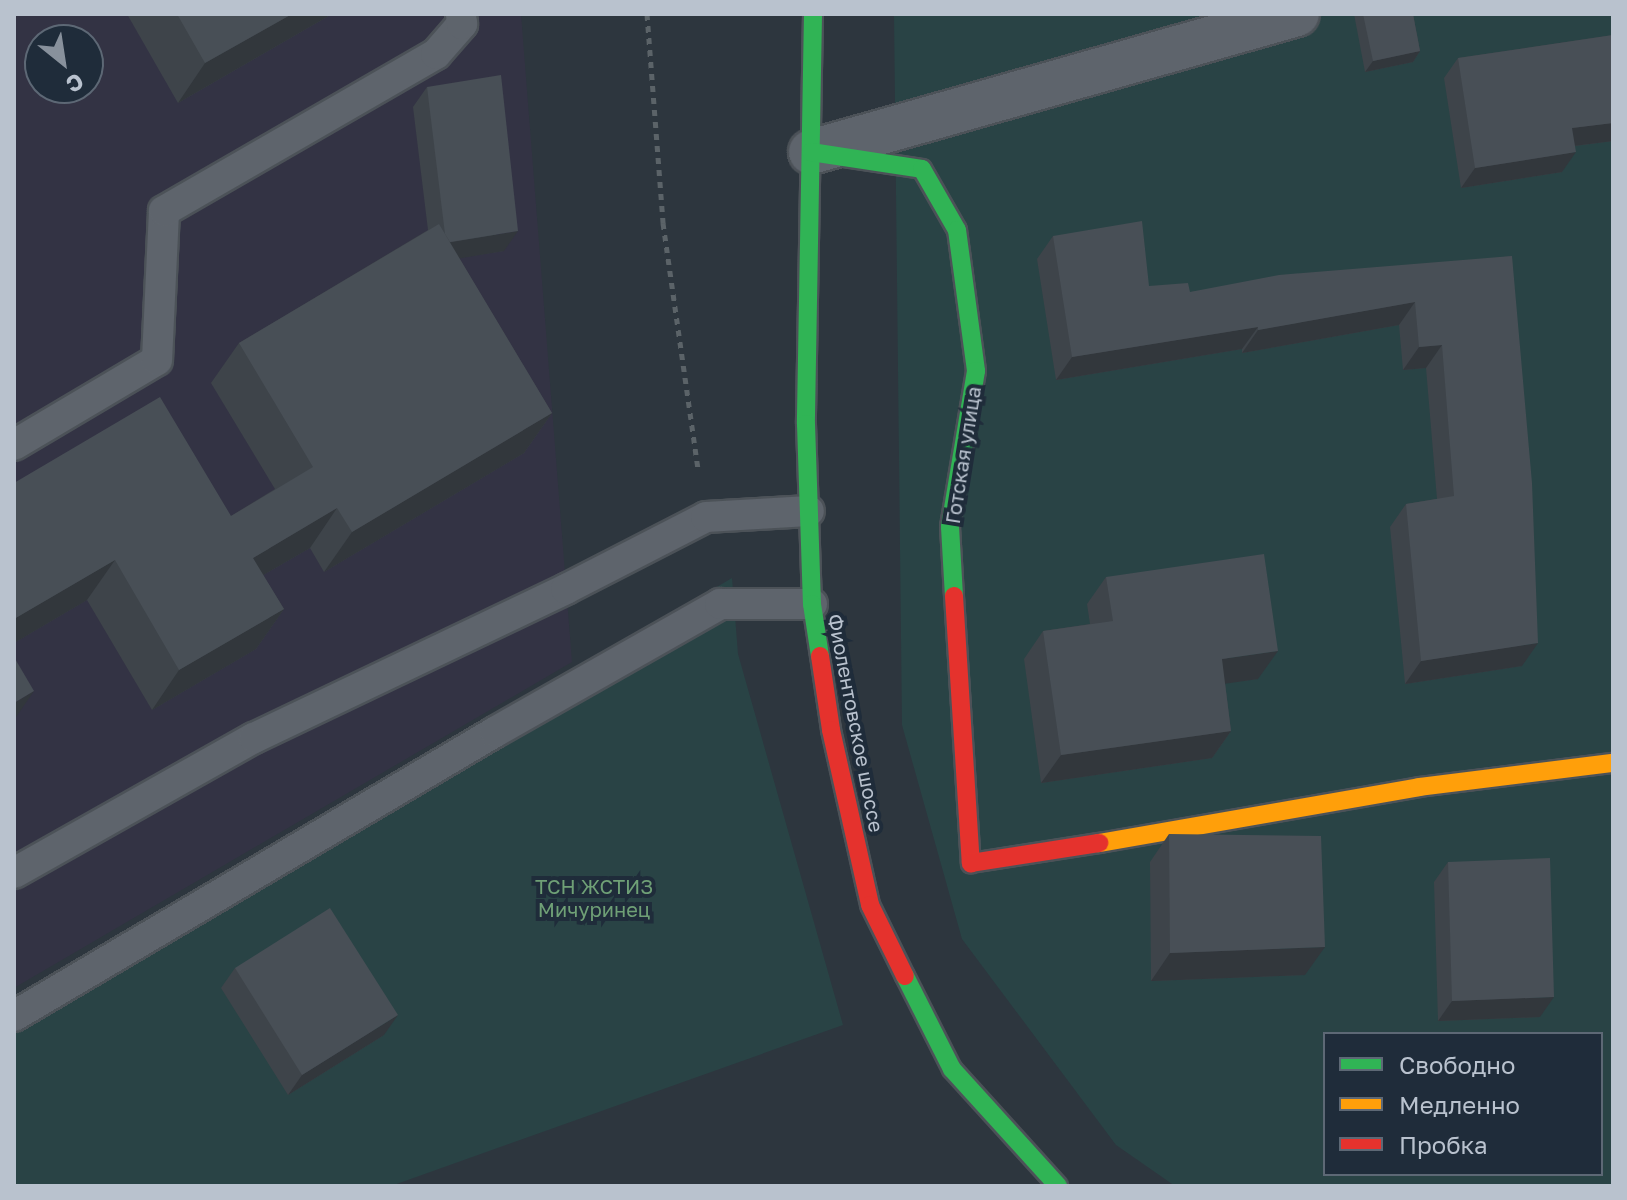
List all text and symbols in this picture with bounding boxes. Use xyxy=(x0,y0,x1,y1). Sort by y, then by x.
north arrow xyxy=(24,24,104,104)
text: С xyxy=(62,68,89,99)
street label: Готская улица xyxy=(940,385,986,525)
street label: Фиолентовское шоссе xyxy=(823,612,889,834)
park label: ТСН ЖСТИЗ Мичуринец xyxy=(535,874,653,921)
legend xyxy=(1323,1032,1603,1176)
text: Свободно xyxy=(1399,1050,1515,1079)
text: Медленно xyxy=(1399,1090,1520,1119)
text: Пробка xyxy=(1399,1130,1488,1159)

